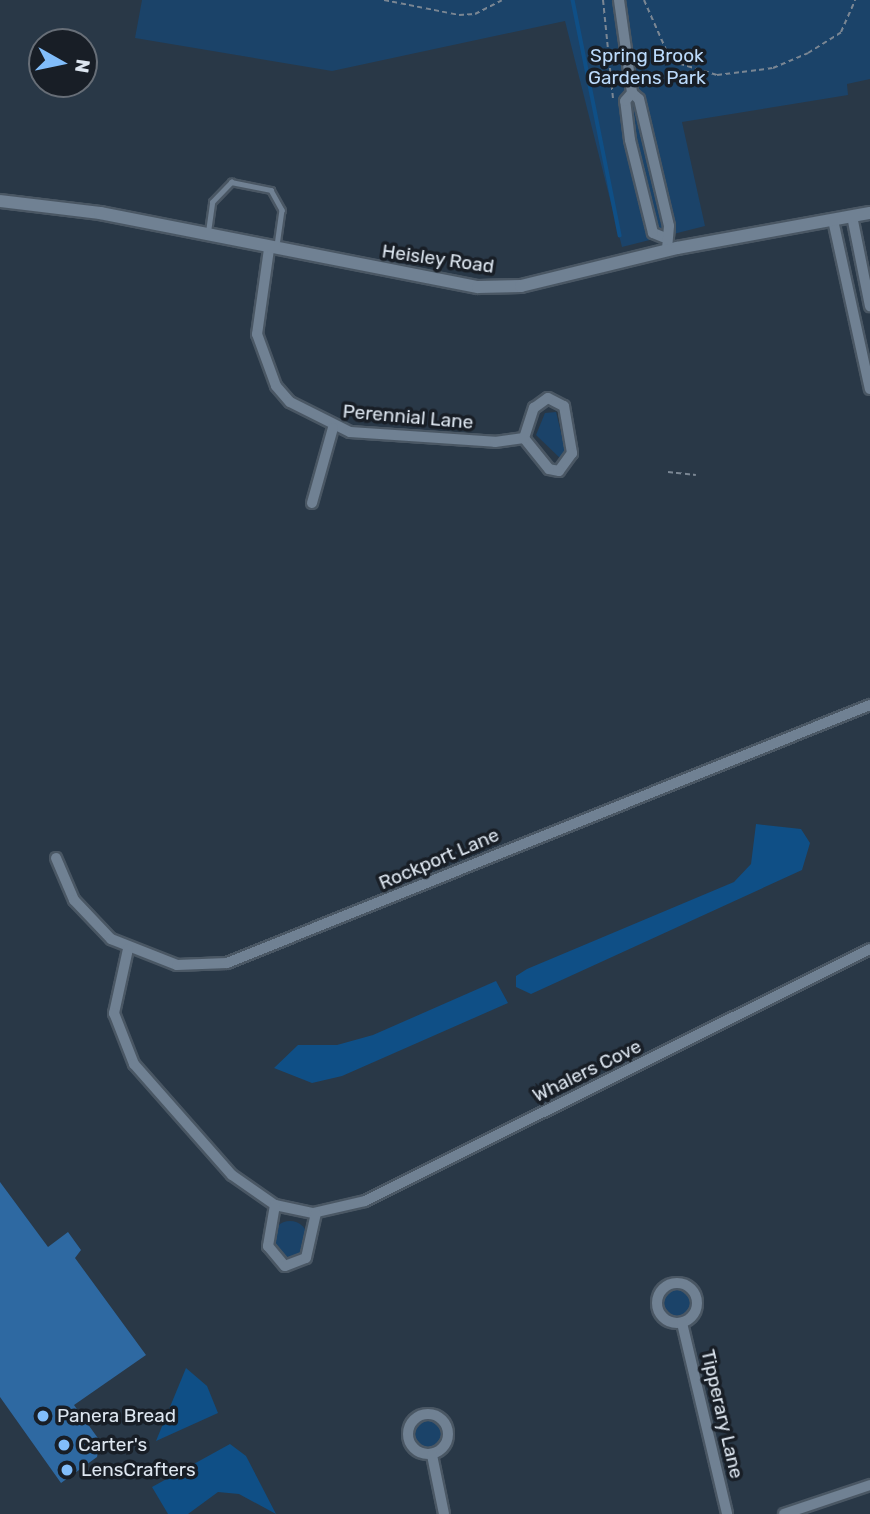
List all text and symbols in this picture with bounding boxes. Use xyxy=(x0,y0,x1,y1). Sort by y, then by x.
north arrow xyxy=(28,28,98,98)
park label: Spring Brook Gardens Park xyxy=(588,45,706,89)
text: N xyxy=(70,57,95,75)
street label: Heisley Road xyxy=(380,240,496,278)
street label: Perennial Lane xyxy=(342,400,474,434)
street label: Rockport Lane xyxy=(375,823,503,895)
street label: Whalers Cove xyxy=(529,1035,645,1107)
street label: Tipperary Lane xyxy=(696,1347,748,1481)
place label: Panera Bread xyxy=(57,1405,176,1427)
marker: Panera Bread xyxy=(35,1408,51,1424)
place label: Carter's xyxy=(78,1434,147,1456)
marker: Carter's xyxy=(56,1437,72,1453)
place label: LensCrafters xyxy=(81,1459,196,1481)
marker: LensCrafters xyxy=(59,1462,75,1478)

